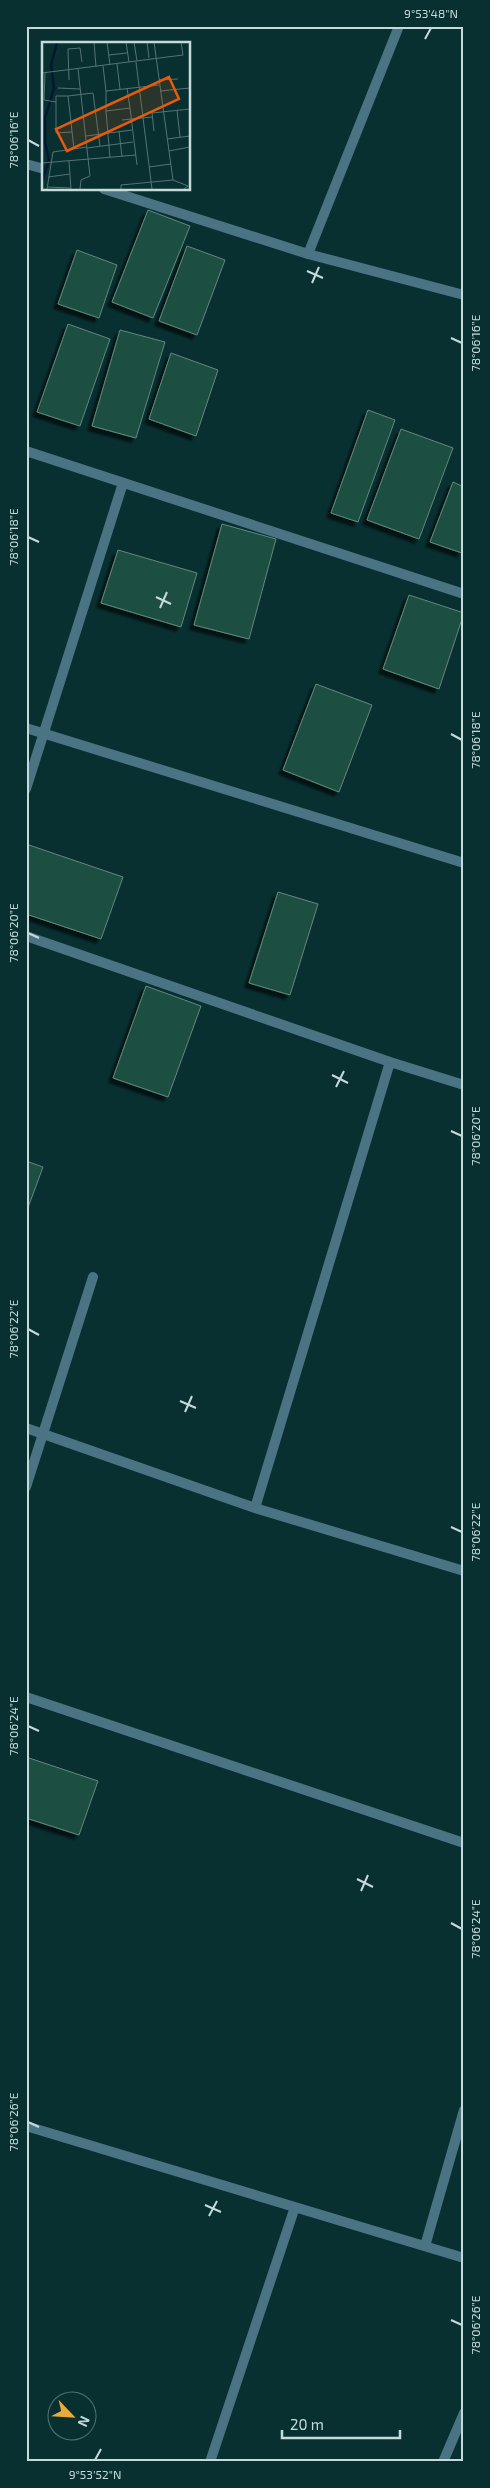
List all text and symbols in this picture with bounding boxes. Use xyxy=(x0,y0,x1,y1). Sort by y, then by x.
text: 9°53'48"N xyxy=(404,6,458,20)
inset map xyxy=(42,42,190,190)
text: 78°06'16"E xyxy=(6,111,20,169)
text: 78°06'16"E xyxy=(468,314,482,372)
text: 78°06'18"E xyxy=(6,508,20,566)
text: 78°06'18"E xyxy=(468,711,482,769)
text: 78°06'20"E xyxy=(6,903,20,963)
text: 78°06'20"E xyxy=(468,1106,482,1166)
text: 78°06'22"E xyxy=(6,1299,20,1358)
text: 78°06'22"E xyxy=(468,1502,482,1561)
text: 78°06'24"E xyxy=(6,1696,20,1756)
text: 78°06'24"E xyxy=(468,1899,482,1959)
text: 78°06'26"E xyxy=(6,2092,20,2151)
text: 78°06'26"E xyxy=(468,2295,482,2354)
north arrow xyxy=(48,2390,98,2440)
scale bar xyxy=(282,2408,400,2440)
text: N xyxy=(74,2414,94,2430)
text: 20 m xyxy=(290,2415,324,2433)
text: 9°53'52"N xyxy=(69,2467,121,2481)

